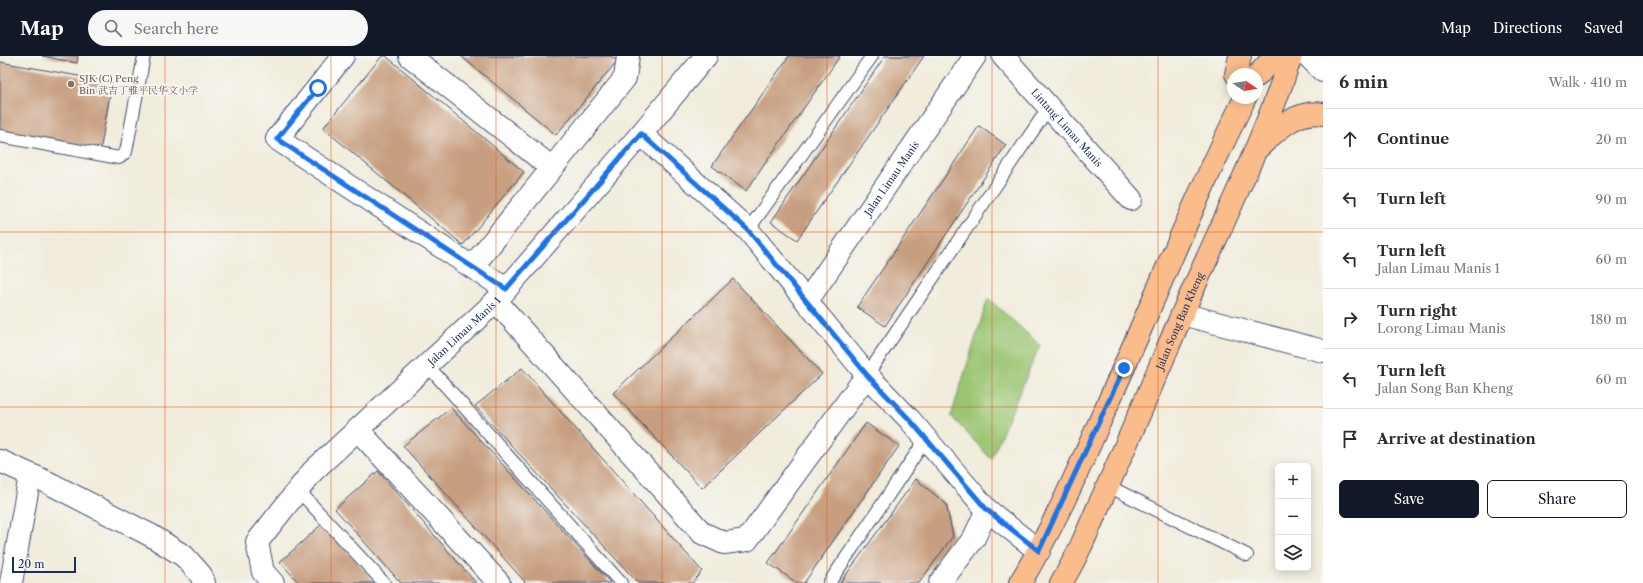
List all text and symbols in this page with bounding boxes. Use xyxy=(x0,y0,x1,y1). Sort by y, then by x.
search box xyxy=(88,10,368,46)
text: Map xyxy=(20,17,64,40)
icon: search xyxy=(102,17,124,39)
text: Search here xyxy=(134,19,219,38)
text: Map xyxy=(1441,19,1471,37)
text: Directions xyxy=(1493,19,1562,37)
text: Saved xyxy=(1584,19,1623,37)
north arrow xyxy=(1227,68,1263,104)
place label: SJK (C) Peng Bin 武吉丁雅平民华文小学 xyxy=(79,72,198,97)
text: 6 min xyxy=(1339,72,1388,92)
text: Walk · 410 m xyxy=(1549,74,1627,90)
marker: SJK (C) Peng Bin 武吉丁雅平民华文小学 xyxy=(66,79,76,89)
route start xyxy=(309,79,327,97)
street label: Lintang Limau Manis xyxy=(1028,86,1105,170)
icon: ahead xyxy=(1339,128,1361,150)
text: Continue xyxy=(1377,129,1449,148)
text: 20 m xyxy=(1596,131,1627,147)
street label: Jalan Limau Manis xyxy=(860,138,922,220)
icon: left xyxy=(1339,188,1361,210)
text: Turn left xyxy=(1377,189,1446,208)
text: 90 m xyxy=(1596,191,1627,207)
text: Turn left xyxy=(1377,241,1446,260)
icon: left xyxy=(1339,248,1361,270)
text: 60 m xyxy=(1596,251,1627,267)
text: Jalan Limau Manis 1 xyxy=(1377,260,1500,276)
street label: Jalan Song Ban Kheng xyxy=(1152,270,1207,373)
street label: Jalan Limau Manis 1 xyxy=(424,294,504,369)
text: Turn right xyxy=(1377,301,1457,320)
icon: right xyxy=(1339,308,1361,330)
text: 180 m xyxy=(1590,311,1627,327)
text: Lorong Limau Manis xyxy=(1377,320,1506,336)
route end xyxy=(1115,359,1133,377)
text: Turn left xyxy=(1377,361,1446,380)
icon: left xyxy=(1339,368,1361,390)
text: 60 m xyxy=(1596,371,1627,387)
text: Jalan Song Ban Kheng xyxy=(1377,380,1513,396)
icon: arrive xyxy=(1339,428,1361,450)
text: Arrive at destination xyxy=(1377,429,1536,448)
map controls xyxy=(1275,463,1311,571)
button: + xyxy=(1275,463,1311,499)
button: Save xyxy=(1339,480,1479,518)
button: Share xyxy=(1487,480,1627,518)
button: − xyxy=(1275,499,1311,535)
button: layers xyxy=(1275,535,1311,571)
scale bar xyxy=(12,555,76,574)
text: 20 m xyxy=(18,557,44,571)

